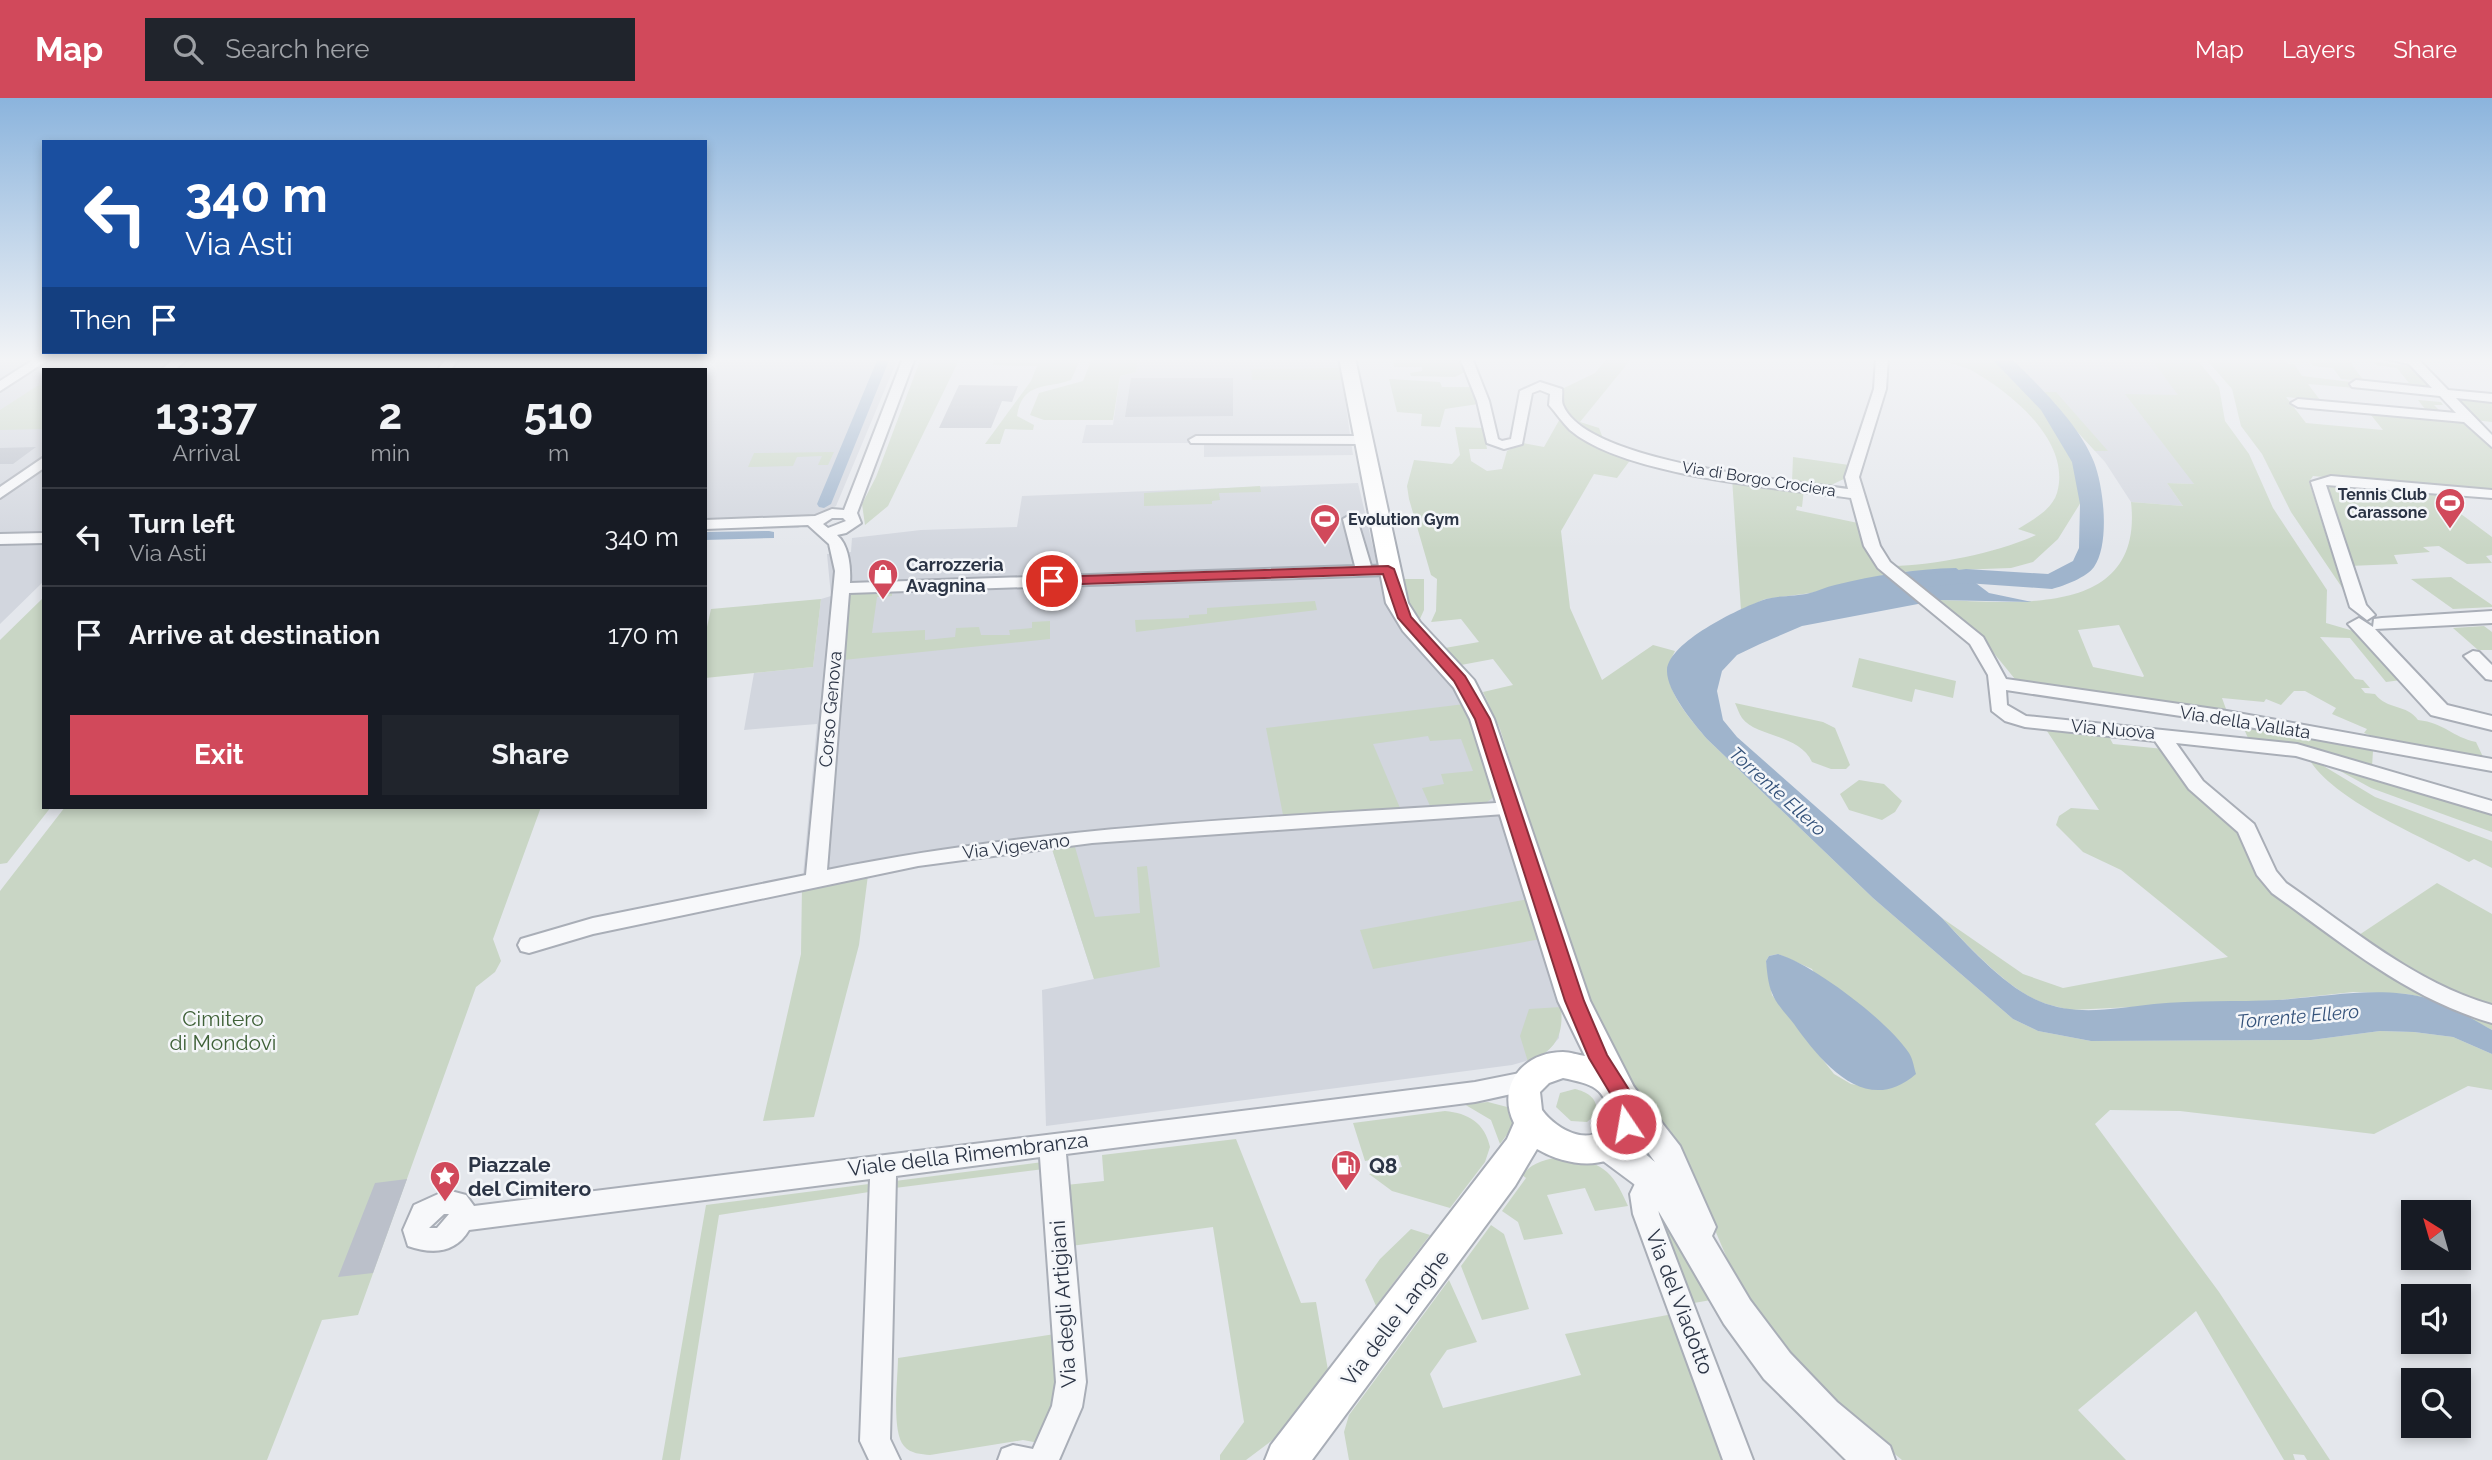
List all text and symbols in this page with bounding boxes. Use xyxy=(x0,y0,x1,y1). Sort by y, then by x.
search box xyxy=(145,18,635,81)
text: Map xyxy=(35,30,103,69)
icon: search xyxy=(169,30,207,68)
text: Search here xyxy=(225,34,370,64)
text: Map xyxy=(2195,35,2244,64)
text: Layers xyxy=(2282,35,2355,64)
text: Share xyxy=(2393,35,2457,64)
text: 340 m xyxy=(185,166,328,223)
icon: left xyxy=(70,168,161,259)
text: Via Asti xyxy=(185,225,293,262)
icon: arrive xyxy=(145,301,183,339)
text: Then xyxy=(70,305,131,335)
text: 13:37 xyxy=(156,390,257,439)
text: 2 xyxy=(379,390,402,439)
text: 510 xyxy=(524,390,593,439)
text: Arrival xyxy=(173,439,240,466)
text: min xyxy=(371,439,410,466)
text: m xyxy=(548,439,569,466)
street label: Via di Borgo Crociera xyxy=(1681,457,1837,501)
place label: Tennis Club Carassone xyxy=(2338,485,2427,522)
sports icon: Tennis Club Carassone xyxy=(2433,486,2467,530)
sports icon: Evolution Gym xyxy=(1308,502,1342,546)
text: Turn left xyxy=(129,509,235,539)
place label: Evolution Gym xyxy=(1348,510,1459,529)
icon: left xyxy=(70,518,108,556)
text: 340 m xyxy=(604,522,679,552)
text: Via Asti xyxy=(129,539,207,566)
pin xyxy=(1022,551,1082,611)
place label: Carrozzeria Avagnina xyxy=(906,554,1004,596)
shop icon: Carrozzeria Avagnina xyxy=(866,557,900,601)
icon: arrive xyxy=(1033,562,1071,600)
icon: arrive xyxy=(70,616,108,654)
text: Arrive at destination xyxy=(129,620,380,650)
text: 170 m xyxy=(608,620,679,650)
street label: Corso Genova xyxy=(814,650,846,768)
street label: Via della Vallata xyxy=(2178,701,2312,743)
button: Exit xyxy=(70,715,368,795)
button: Share xyxy=(382,715,679,795)
street label: Via Nuova xyxy=(2070,715,2156,743)
water label: Torrente Ellero xyxy=(1725,742,1831,840)
street label: Via Vigevano xyxy=(961,829,1071,863)
water label: Torrente Ellero xyxy=(2236,1000,2360,1032)
park label: Cimitero di Mondovì xyxy=(170,1006,276,1055)
position arrow xyxy=(1589,1087,1663,1161)
street label: Viale della Rimembranza xyxy=(846,1127,1090,1181)
fuel station icon: Q8 xyxy=(1329,1148,1363,1192)
place label: Piazzale del Cimitero xyxy=(468,1152,591,1201)
place label: Q8 xyxy=(1369,1153,1398,1178)
place icon: Piazzale del Cimitero xyxy=(428,1159,462,1203)
north arrow xyxy=(2401,1200,2471,1270)
map controls xyxy=(2401,1200,2471,1438)
street label: Via degli Artigiani xyxy=(1045,1219,1081,1389)
street label: Via del Viadotto xyxy=(1641,1226,1719,1378)
street label: Via delle Langhe xyxy=(1336,1245,1454,1391)
button: sound xyxy=(2401,1284,2471,1354)
button: search xyxy=(2401,1368,2471,1438)

